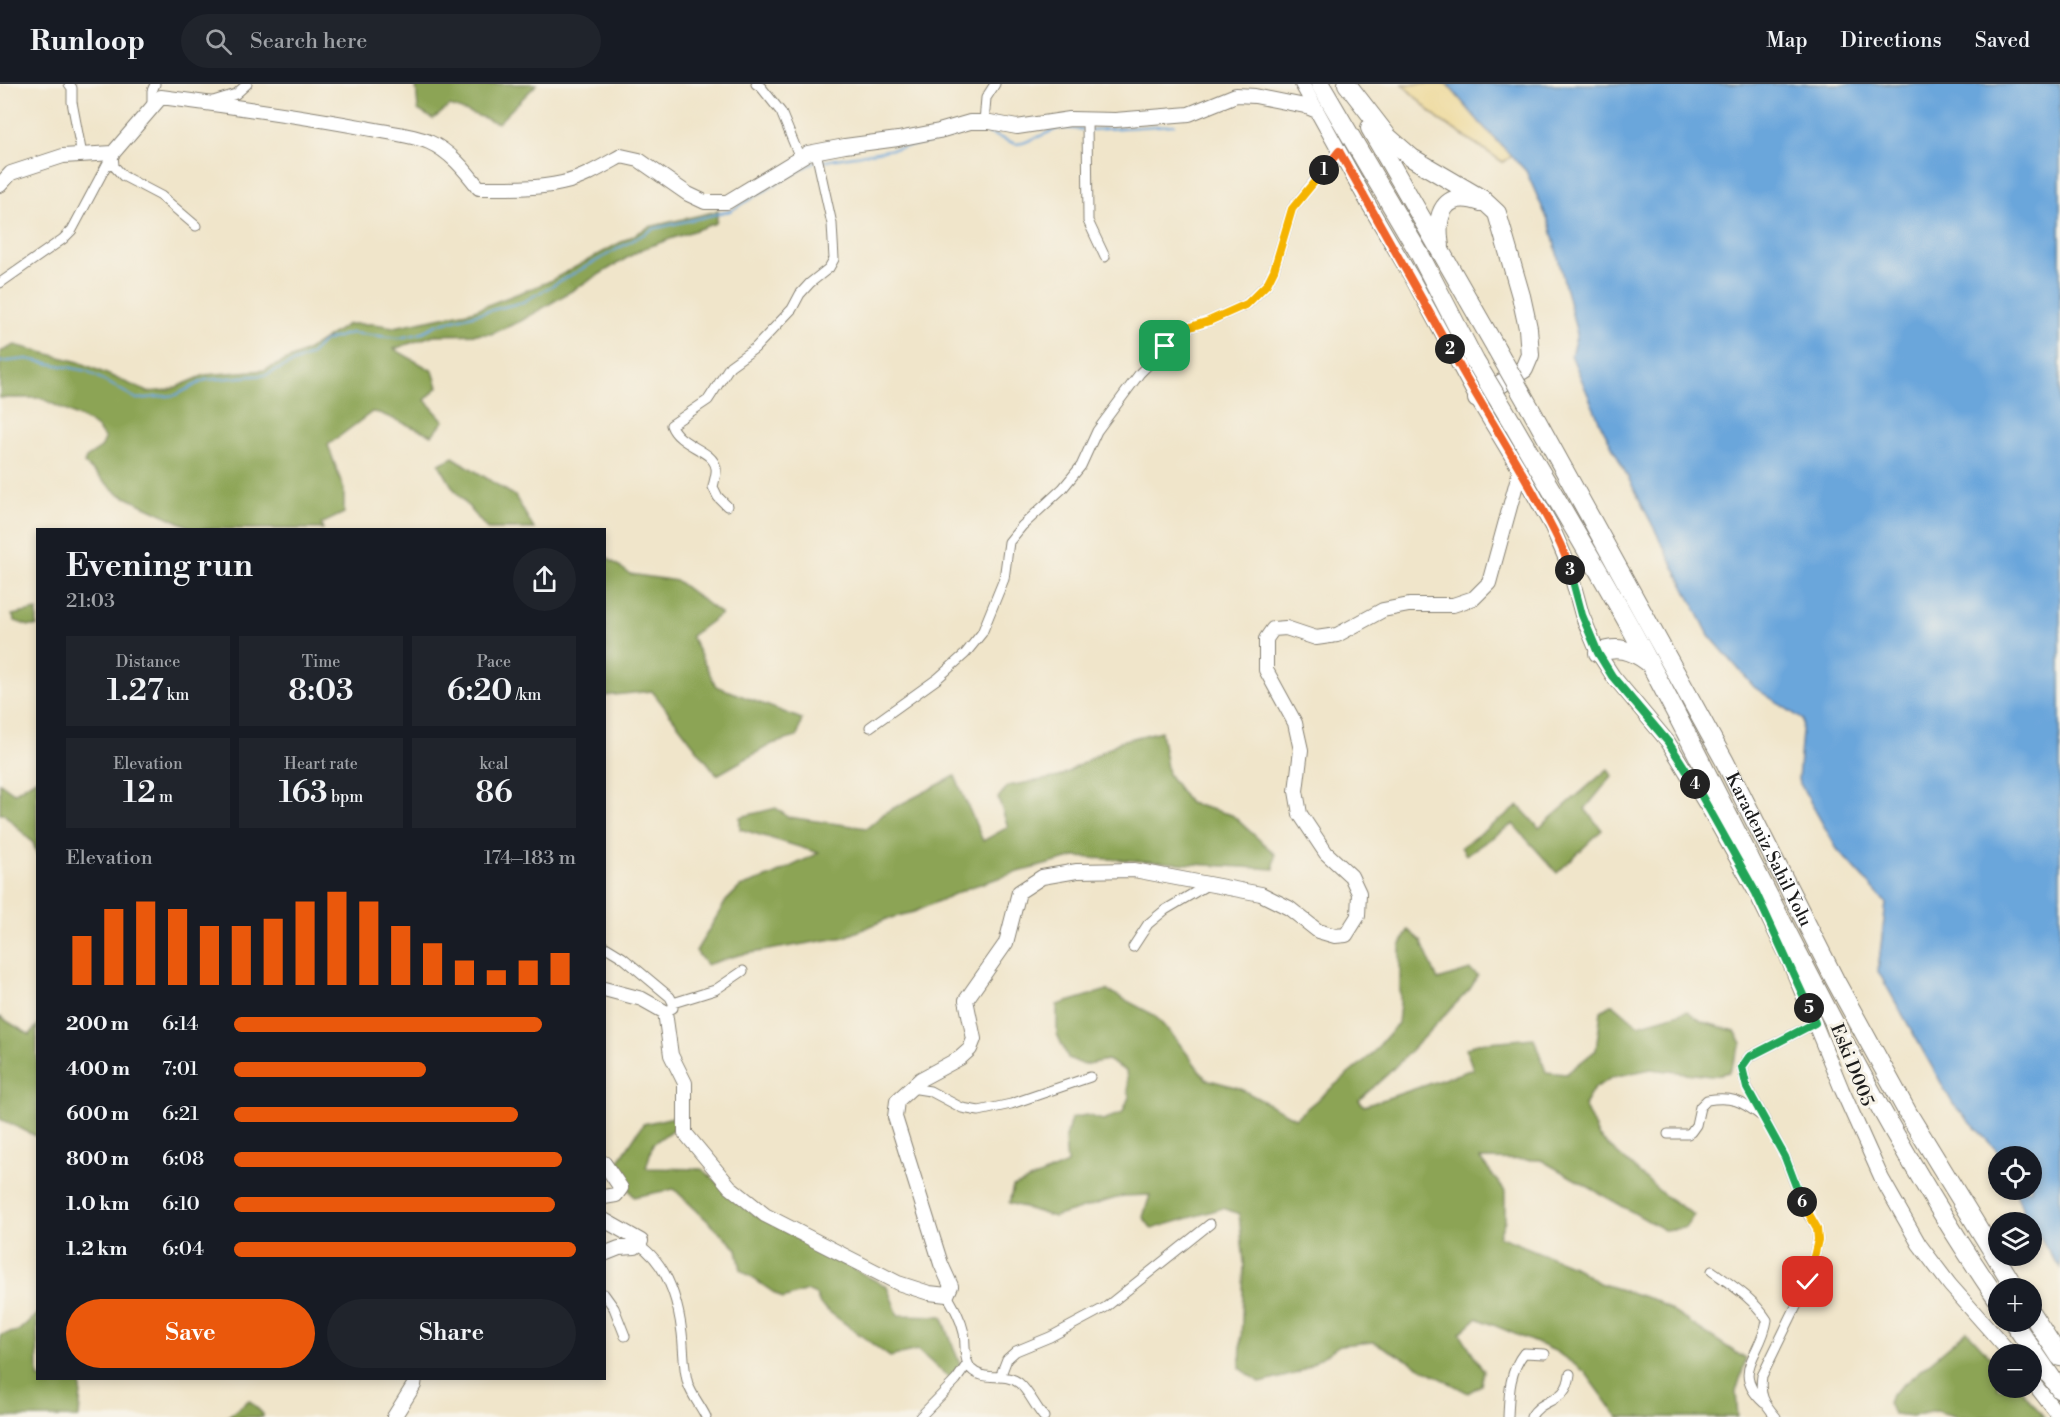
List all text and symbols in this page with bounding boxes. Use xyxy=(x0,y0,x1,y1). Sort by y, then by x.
search box xyxy=(181,14,601,68)
text: Runloop xyxy=(30,24,145,59)
icon: search xyxy=(202,25,235,58)
text: Search here xyxy=(250,28,367,55)
text: Map xyxy=(1766,28,1808,54)
text: Directions xyxy=(1841,28,1942,54)
text: Saved xyxy=(1975,28,2030,54)
pin: 1 xyxy=(1309,155,1339,185)
text: 1 xyxy=(1320,160,1328,180)
pin xyxy=(1139,320,1190,371)
icon: arrive xyxy=(1148,329,1181,362)
pin: 2 xyxy=(1435,334,1465,364)
text: 2 xyxy=(1445,339,1455,359)
text: Evening run xyxy=(66,546,253,587)
button: share xyxy=(513,548,576,611)
pin: 3 xyxy=(1555,555,1585,585)
text: 3 xyxy=(1565,560,1575,580)
text: 21:03 xyxy=(66,589,115,614)
text: Distance xyxy=(116,652,180,672)
text: Time xyxy=(302,652,340,672)
text: Pace xyxy=(477,652,511,672)
text: 1.27 xyxy=(107,672,164,710)
text: 8:03 xyxy=(288,672,354,710)
text: 6:20 xyxy=(447,672,513,710)
text: km xyxy=(164,685,189,705)
text: /km xyxy=(513,685,541,705)
text: Elevation xyxy=(113,754,183,774)
text: Heart rate xyxy=(284,754,358,774)
text: kcal xyxy=(479,754,509,774)
street label: Karadeniz Sahil Yolu xyxy=(1721,768,1818,931)
pin: 4 xyxy=(1680,769,1710,799)
text: 12 xyxy=(123,774,156,812)
text: 163 xyxy=(279,774,328,812)
text: 86 xyxy=(475,774,513,812)
text: 4 xyxy=(1690,774,1700,794)
text: m xyxy=(156,787,173,807)
text: bpm xyxy=(328,787,363,807)
text: Elevation xyxy=(66,846,153,871)
text: 174–183 m xyxy=(484,846,576,871)
pin: 5 xyxy=(1794,993,1824,1023)
text: 5 xyxy=(1804,998,1814,1018)
text: 200 m xyxy=(66,1012,129,1037)
text: 6:14 xyxy=(162,1012,198,1037)
street label: Eski D005 xyxy=(1825,1020,1879,1110)
text: 400 m xyxy=(66,1057,130,1082)
text: 7:01 xyxy=(162,1057,198,1082)
text: 600 m xyxy=(66,1102,129,1127)
text: 6:21 xyxy=(162,1102,199,1127)
map controls xyxy=(1988,1146,2042,1398)
button: locate xyxy=(1988,1146,2042,1200)
text: 800 m xyxy=(66,1147,129,1172)
text: 6:08 xyxy=(162,1147,204,1172)
pin: 6 xyxy=(1787,1187,1817,1217)
text: 1.0 km xyxy=(66,1192,130,1217)
text: 6:10 xyxy=(162,1192,200,1217)
text: 6 xyxy=(1797,1192,1807,1212)
button: layers xyxy=(1988,1212,2042,1266)
text: 1.2 km xyxy=(66,1237,128,1262)
text: 6:04 xyxy=(162,1237,204,1262)
pin xyxy=(1782,1256,1833,1307)
icon: check xyxy=(1791,1265,1824,1298)
button: + xyxy=(1988,1278,2042,1332)
button: Save xyxy=(66,1299,315,1368)
button: Share xyxy=(327,1299,576,1368)
button: − xyxy=(1988,1344,2042,1398)

